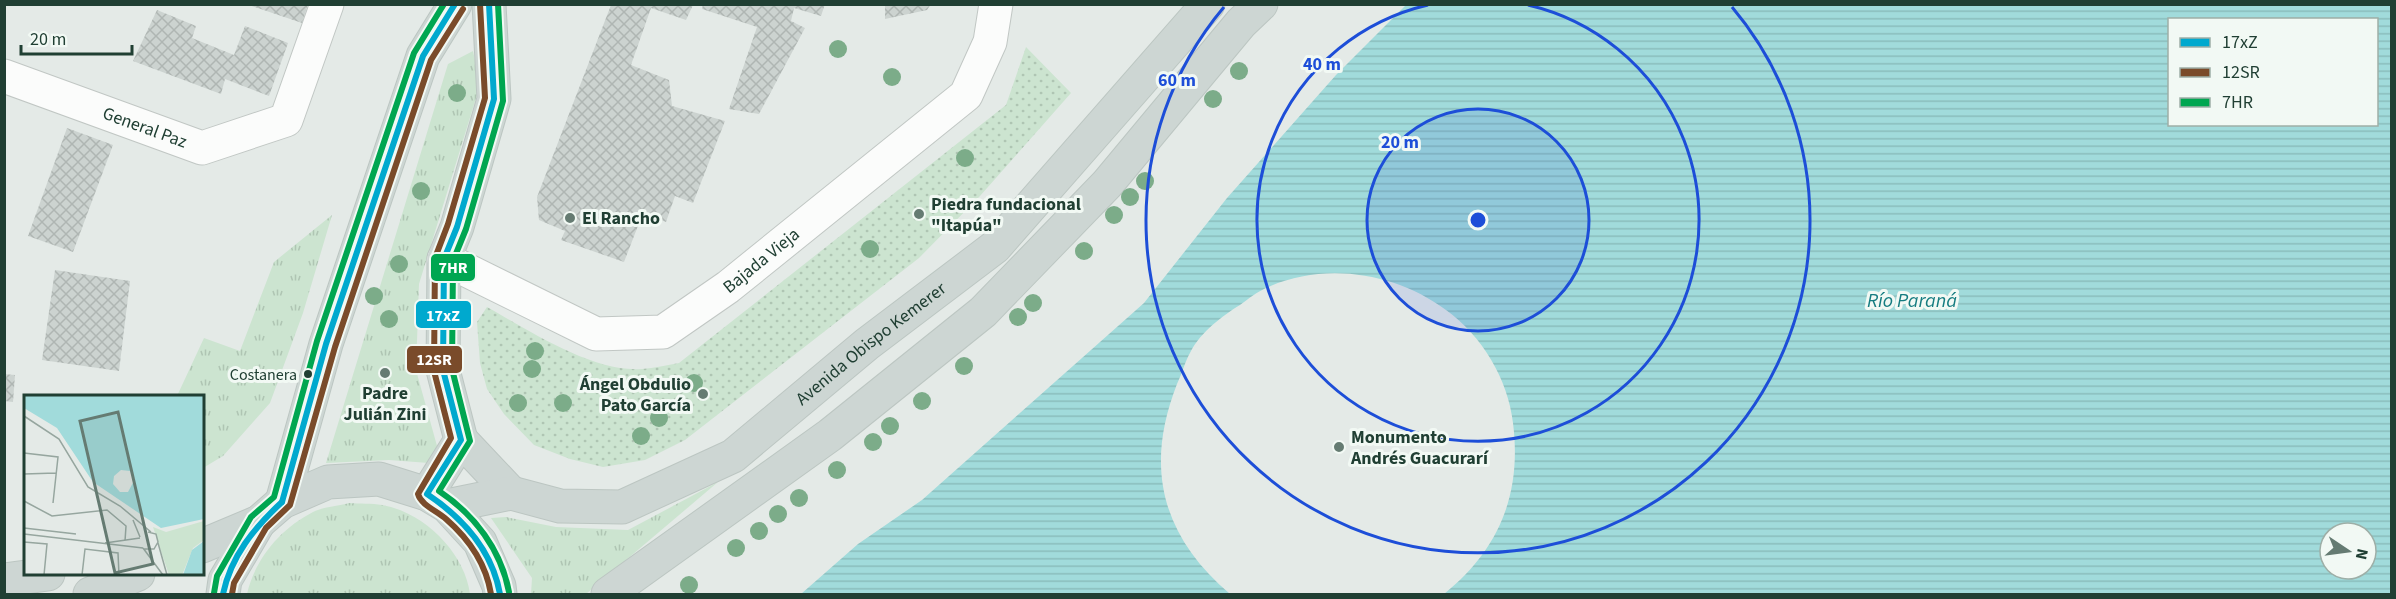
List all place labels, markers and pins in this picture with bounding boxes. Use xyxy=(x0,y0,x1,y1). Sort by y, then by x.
place label: Piedra fundacional "Itapúa" xyxy=(931,192,1081,238)
place label: El Rancho xyxy=(582,206,660,231)
marker: Piedra fundacional "Itapúa" xyxy=(912,207,926,221)
centre of rings xyxy=(1468,210,1488,230)
marker: El Rancho xyxy=(563,211,577,225)
place label: Costanera xyxy=(230,364,297,386)
marker: Padre Julián Zini xyxy=(378,366,392,380)
marker: Costanera xyxy=(302,368,314,380)
place label: Ángel Obdulio Pato García xyxy=(579,372,691,418)
place label: Padre Julián Zini xyxy=(344,381,426,427)
marker: Ángel Obdulio Pato García xyxy=(696,387,710,401)
place label: Monumento Andrés Guacurarí xyxy=(1350,425,1489,471)
marker: Monumento Andrés Guacurarí xyxy=(1332,440,1346,454)

